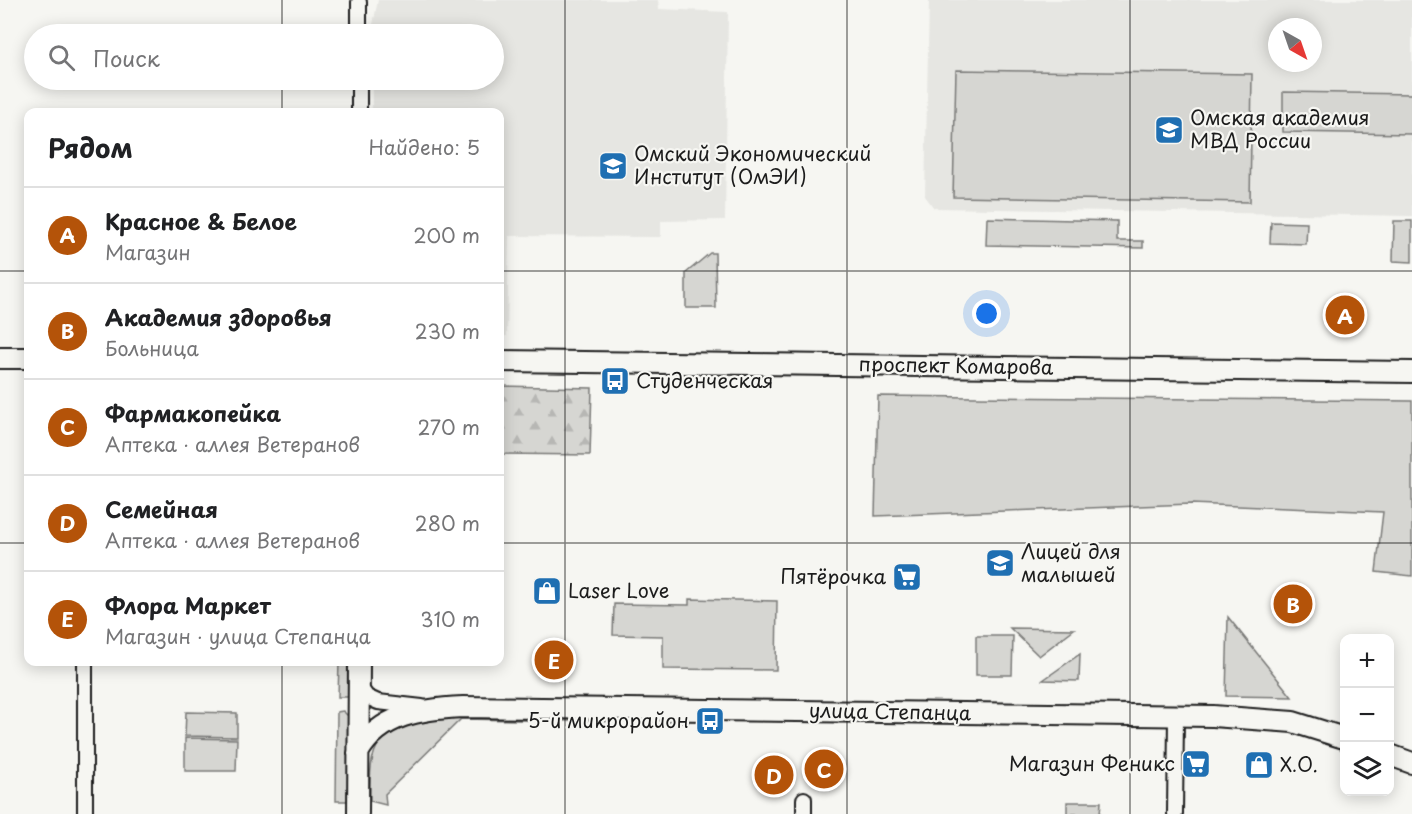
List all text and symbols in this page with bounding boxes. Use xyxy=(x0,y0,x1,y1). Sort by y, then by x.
north arrow xyxy=(1268,18,1322,72)
search box xyxy=(24,24,504,90)
icon: search xyxy=(45,41,78,74)
text: Поиск xyxy=(93,41,160,74)
place label: Омская академия МВД России xyxy=(1190,102,1370,155)
school or university icon: Омская академия МВД России xyxy=(1153,114,1185,146)
text: Рядом xyxy=(48,128,133,167)
text: Найдено: 5 xyxy=(369,132,480,162)
place label: Омский Экономический Институт (ОмЭИ) xyxy=(634,138,871,191)
school or university icon: Омский Экономический Институт (ОмЭИ) xyxy=(597,150,629,182)
text: Красное & Белое xyxy=(105,204,297,237)
text: A xyxy=(60,220,75,250)
text: 200 m xyxy=(413,220,480,250)
text: Магазин xyxy=(105,237,191,267)
pin: A xyxy=(1326,292,1364,338)
your location xyxy=(972,299,1001,328)
text: Академия здоровья xyxy=(105,300,332,333)
text: B xyxy=(61,316,74,346)
text: 230 m xyxy=(415,316,480,346)
text: Больница xyxy=(105,333,199,363)
street label: проспект Комарова xyxy=(858,348,1054,382)
bus stop icon: Студенческая xyxy=(599,365,631,397)
place label: Студенческая xyxy=(636,365,773,395)
text: Фармакопейка xyxy=(105,396,281,429)
text: C xyxy=(60,412,75,442)
text: 270 m xyxy=(417,412,480,442)
text: Аптека · аллея Ветеранов xyxy=(105,429,360,459)
text: Семейная xyxy=(105,492,218,525)
text: D xyxy=(60,508,75,538)
text: 280 m xyxy=(415,508,480,538)
text: Аптека · аллея Ветеранов xyxy=(105,525,360,555)
place label: Лицей для малышей xyxy=(1021,536,1121,589)
school or university icon: Лицей для малышей xyxy=(984,547,1016,579)
place label: Пятёрочка xyxy=(780,561,886,591)
supermarket icon: Пятёрочка xyxy=(891,561,923,593)
shop icon: Laser Love xyxy=(531,575,563,607)
place label: Laser Love xyxy=(568,575,669,605)
pin: B xyxy=(1274,582,1312,626)
text: Флора Маркет xyxy=(105,588,271,621)
text: E xyxy=(61,604,74,634)
text: 310 m xyxy=(420,604,480,634)
text: Магазин · улица Степанца xyxy=(105,621,371,651)
map controls xyxy=(1340,634,1394,796)
button: + xyxy=(1340,634,1394,688)
pin: E xyxy=(534,638,574,682)
button: − xyxy=(1340,688,1394,742)
street label: улица Степанца xyxy=(809,695,972,727)
place label: 5-й микрорайон xyxy=(528,705,689,735)
bus stop icon: 5-й микрорайон xyxy=(694,705,726,737)
button: layers xyxy=(1340,742,1394,796)
pin: C xyxy=(804,746,844,792)
place label: Магазин Феникс xyxy=(1009,748,1175,778)
supermarket icon: Магазин Феникс xyxy=(1180,748,1212,780)
shop icon: X.O. xyxy=(1243,749,1275,781)
place label: X.O. xyxy=(1280,749,1318,779)
pin: D xyxy=(754,752,794,798)

